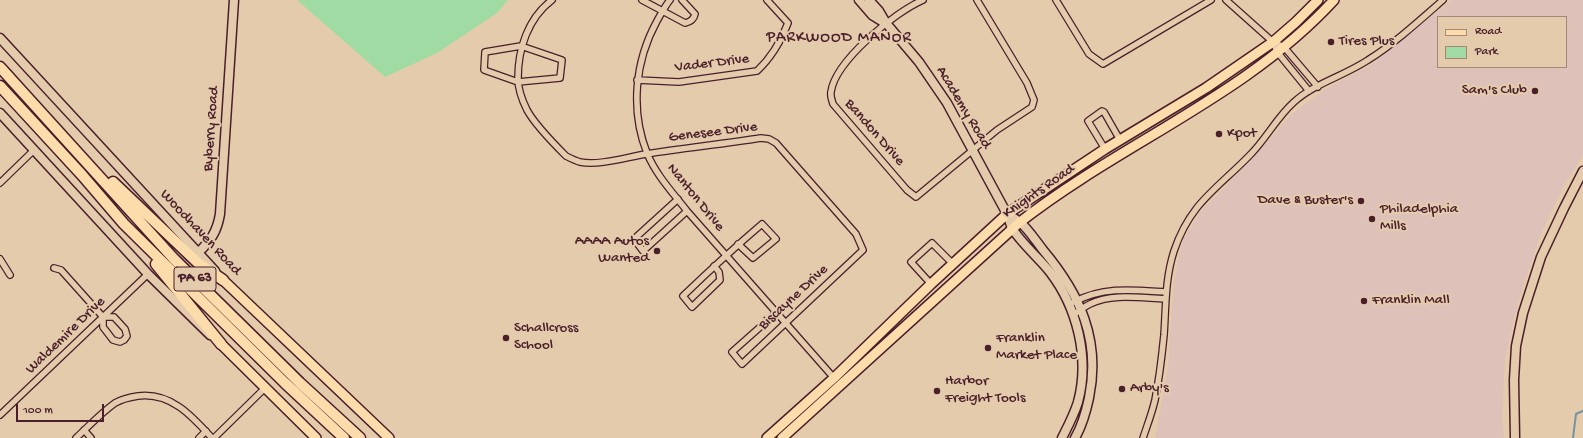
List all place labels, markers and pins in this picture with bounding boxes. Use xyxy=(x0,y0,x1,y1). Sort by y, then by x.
place label: Tires Plus xyxy=(1339,33,1394,51)
marker: Tires Plus xyxy=(1326,37,1336,47)
place label: Sam's Club xyxy=(1462,82,1527,100)
marker: Sam's Club xyxy=(1530,86,1540,96)
place label: Kpot xyxy=(1227,125,1257,143)
marker: Kpot xyxy=(1214,129,1224,139)
place label: Dave & Buster's xyxy=(1258,192,1353,210)
marker: Dave & Buster's xyxy=(1356,196,1366,206)
place label: Philadelphia Mills xyxy=(1380,201,1458,236)
marker: Philadelphia Mills xyxy=(1367,214,1377,224)
place label: AAAA Autos Wanted xyxy=(575,233,649,268)
marker: AAAA Autos Wanted xyxy=(652,246,662,256)
place label: Franklin Mall xyxy=(1372,292,1450,310)
marker: Franklin Mall xyxy=(1359,296,1369,306)
place label: Schallcross School xyxy=(514,320,578,355)
place label: Franklin Market Place xyxy=(996,330,1077,365)
marker: Schallcross School xyxy=(501,333,511,343)
marker: Franklin Market Place xyxy=(983,343,993,353)
place label: Harbor Freight Tools xyxy=(945,373,1025,408)
place label: Arby's xyxy=(1130,380,1169,398)
marker: Arby's xyxy=(1117,384,1127,394)
marker: Harbor Freight Tools xyxy=(932,386,942,396)

